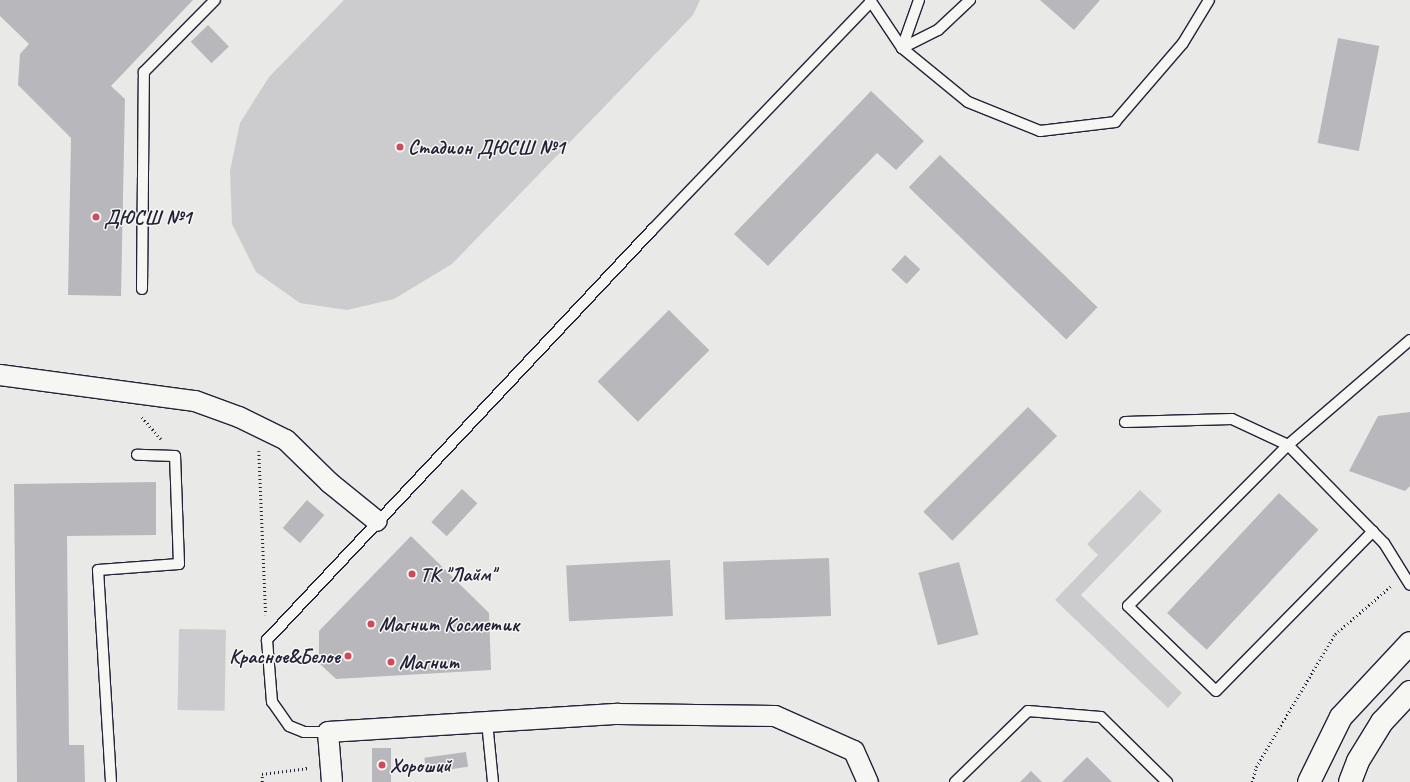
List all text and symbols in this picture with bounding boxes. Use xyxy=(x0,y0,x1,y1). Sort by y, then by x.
place label: Стадион ДЮСШ №1 xyxy=(408,135,565,159)
marker: Стадион ДЮСШ №1 xyxy=(395,142,405,152)
place label: ДЮСШ №1 xyxy=(104,205,192,229)
marker: ДЮСШ №1 xyxy=(91,212,101,222)
place label: ТК "Лайм" xyxy=(420,562,495,586)
marker: ТК "Лайм" xyxy=(407,569,417,579)
place label: Магнит Косметик xyxy=(379,612,516,636)
marker: Магнит Косметик xyxy=(366,619,376,629)
place label: Красное&Белое xyxy=(229,644,340,668)
place label: Магнит xyxy=(399,650,459,674)
marker: Красное&Белое xyxy=(343,651,353,661)
marker: Магнит xyxy=(386,657,396,667)
place label: Хороший xyxy=(390,753,451,777)
marker: Хороший xyxy=(377,760,387,770)

